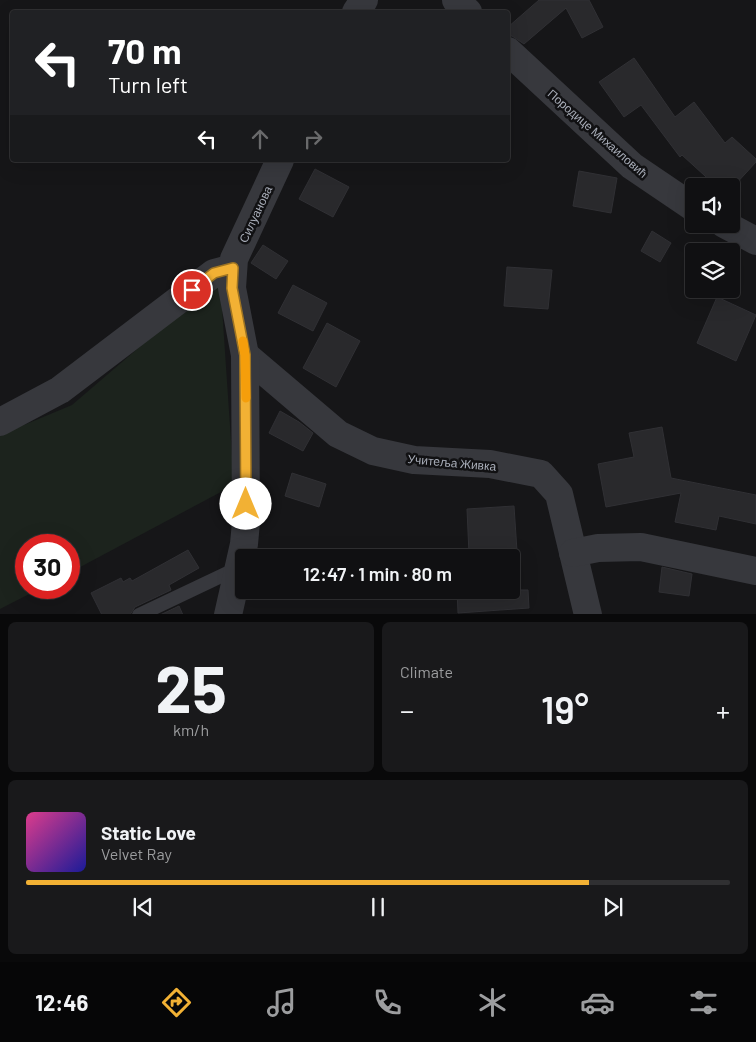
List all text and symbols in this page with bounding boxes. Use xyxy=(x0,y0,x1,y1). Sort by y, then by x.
text: 70 m xyxy=(108,29,182,71)
icon: left xyxy=(25,30,90,95)
text: Turn left xyxy=(108,71,188,97)
street label: Породице Михаиловић xyxy=(545,86,651,181)
icon: left xyxy=(193,125,221,153)
icon: ahead xyxy=(246,125,274,153)
icon: right xyxy=(299,125,327,153)
map controls xyxy=(685,178,740,298)
button: sound xyxy=(685,178,740,233)
street label: Силуанова xyxy=(236,183,275,245)
button: layers xyxy=(685,243,740,298)
pin xyxy=(171,269,213,311)
icon: arrive xyxy=(178,276,206,304)
street label: Учитеља Живка xyxy=(407,451,497,473)
position arrow xyxy=(219,477,271,529)
speed limit sign: 30 xyxy=(15,534,80,599)
text: 12:47 · 1 min · 80 m xyxy=(303,562,452,585)
text: 25 xyxy=(155,648,227,726)
text: Climate xyxy=(400,662,453,681)
text: 19° xyxy=(541,686,589,732)
text: − xyxy=(400,693,414,727)
text: + xyxy=(716,693,730,727)
text: km/h xyxy=(173,720,209,739)
text: Static Love xyxy=(101,821,196,844)
text: Velvet Ray xyxy=(101,844,172,863)
icon: previous xyxy=(129,893,157,921)
icon: pause xyxy=(364,893,392,921)
icon: next xyxy=(599,893,627,921)
icon: directions xyxy=(159,985,194,1020)
icon: music xyxy=(264,985,299,1020)
icon: phone xyxy=(370,985,405,1020)
icon: climate xyxy=(475,985,510,1020)
icon: car xyxy=(580,985,615,1020)
icon: filters xyxy=(686,985,721,1020)
text: 12:46 xyxy=(35,989,88,1015)

